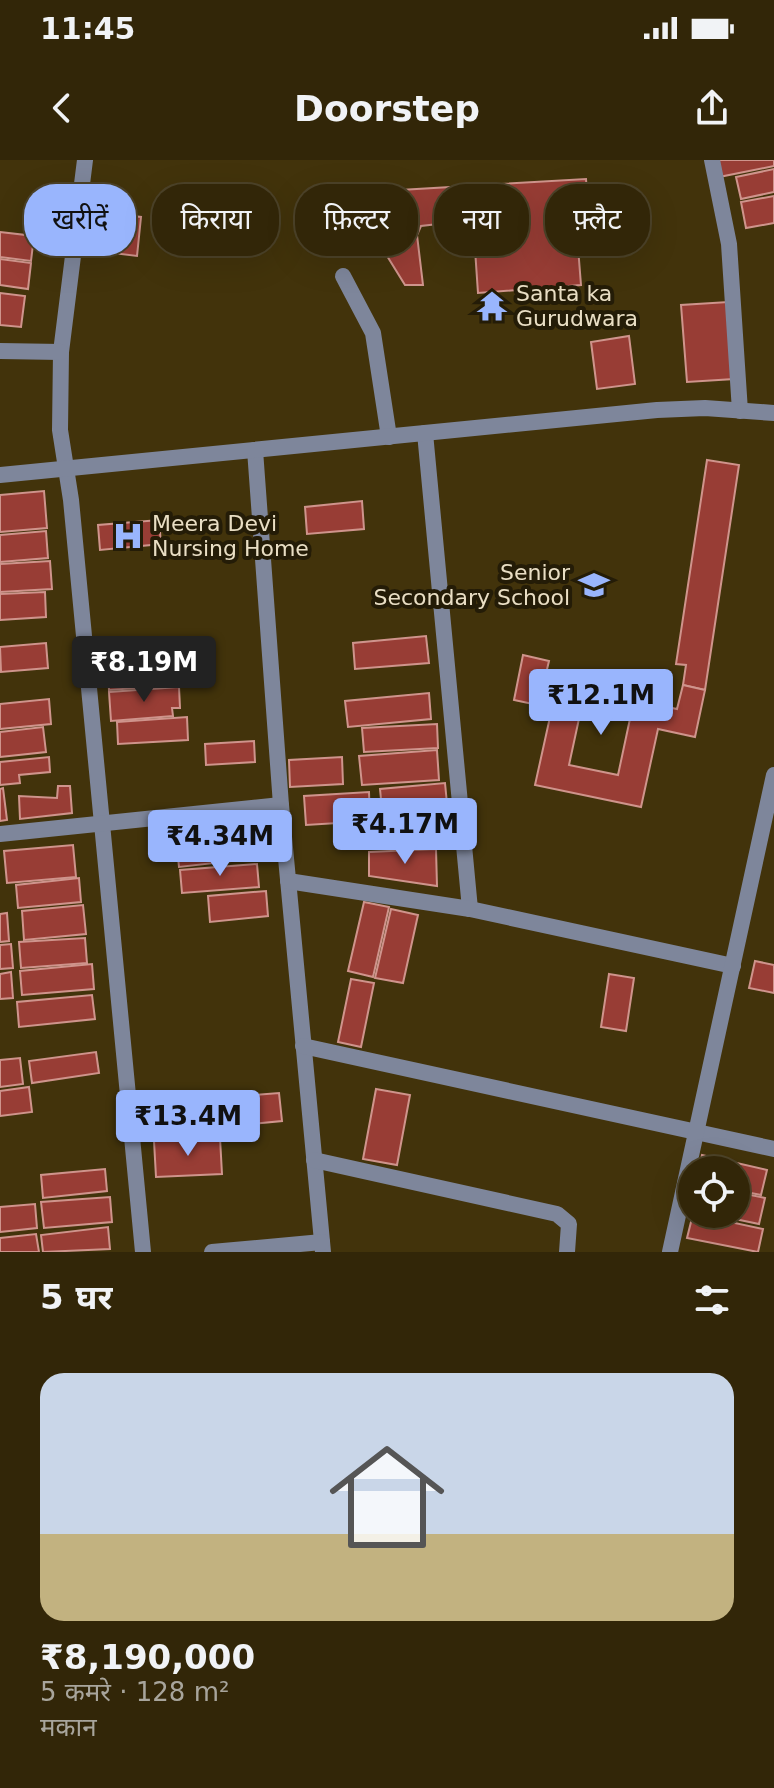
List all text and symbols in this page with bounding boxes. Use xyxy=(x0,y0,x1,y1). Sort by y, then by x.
text: 11:45 xyxy=(40,11,136,46)
icon: back xyxy=(40,86,84,130)
icon: share xyxy=(690,86,734,130)
text: Doorstep xyxy=(294,88,480,129)
chip: खरीदें xyxy=(24,184,136,256)
chip: किराया xyxy=(152,184,279,256)
chip: फ़िल्टर xyxy=(295,184,418,256)
chip: नया xyxy=(434,184,529,256)
chip: फ़्लैट xyxy=(545,184,650,256)
place label: Santa ka Gurudwara xyxy=(516,281,638,331)
temple icon: Santa ka Gurudwara xyxy=(475,289,509,323)
place label: Meera Devi Nursing Home xyxy=(152,511,309,561)
hospital icon: Meera Devi Nursing Home xyxy=(111,519,145,553)
place label: Senior Secondary School xyxy=(373,560,571,610)
school or university icon: Senior Secondary School xyxy=(577,568,611,602)
pin: ₹8.19M xyxy=(79,636,209,704)
text: ₹8.19M xyxy=(90,647,198,677)
pin: ₹12.1M xyxy=(536,669,666,737)
text: ₹12.1M xyxy=(547,680,655,710)
pin: ₹4.17M xyxy=(340,798,470,866)
text: ₹4.17M xyxy=(351,809,459,839)
pin: ₹4.34M xyxy=(155,810,285,878)
text: ₹4.34M xyxy=(166,821,274,851)
pin: ₹13.4M xyxy=(123,1090,253,1158)
text: ₹13.4M xyxy=(134,1101,242,1131)
map controls xyxy=(678,1156,750,1228)
button: locate xyxy=(678,1156,750,1228)
text: 5 घर xyxy=(40,1277,113,1317)
icon: filters xyxy=(690,1278,734,1322)
icon: home xyxy=(315,1425,459,1569)
text: ₹8,190,000 xyxy=(40,1637,255,1677)
text: 5 कमरे · 128 m² xyxy=(40,1677,229,1707)
text: मकान xyxy=(40,1712,97,1742)

